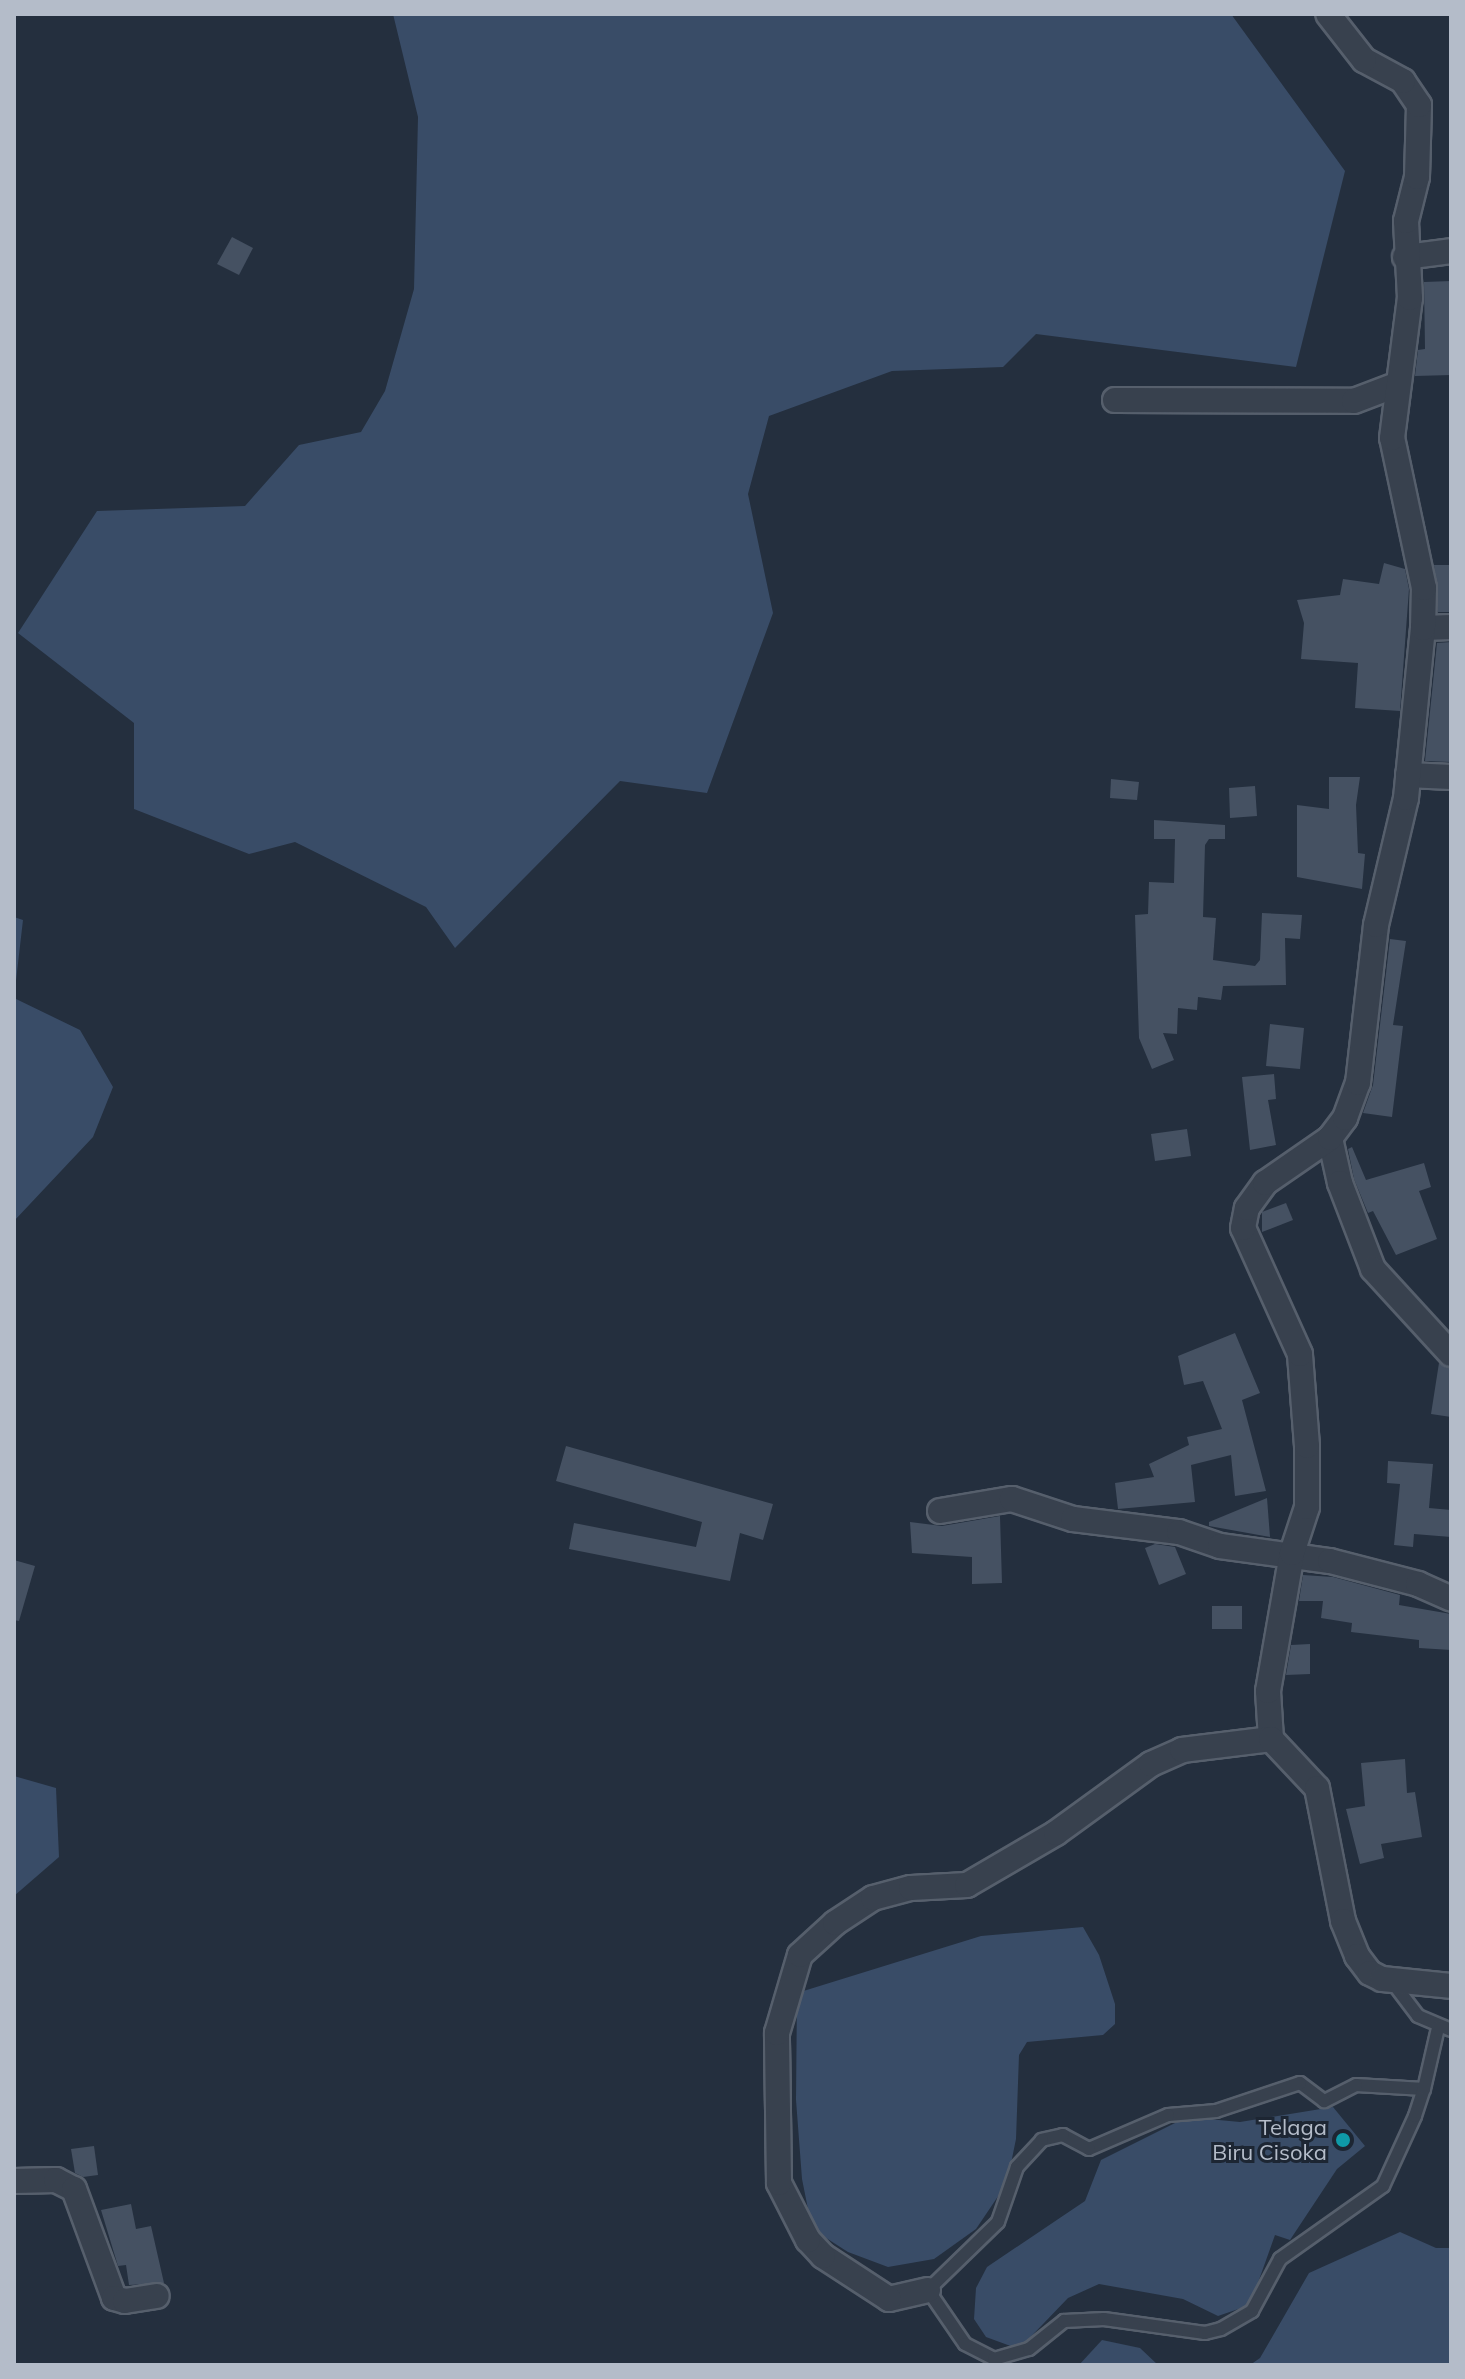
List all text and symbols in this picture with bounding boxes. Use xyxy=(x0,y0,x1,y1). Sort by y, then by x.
place label: Telaga Biru Cisoka xyxy=(1212,2114,1327,2166)
marker: Telaga Biru Cisoka xyxy=(1334,2131,1352,2149)

